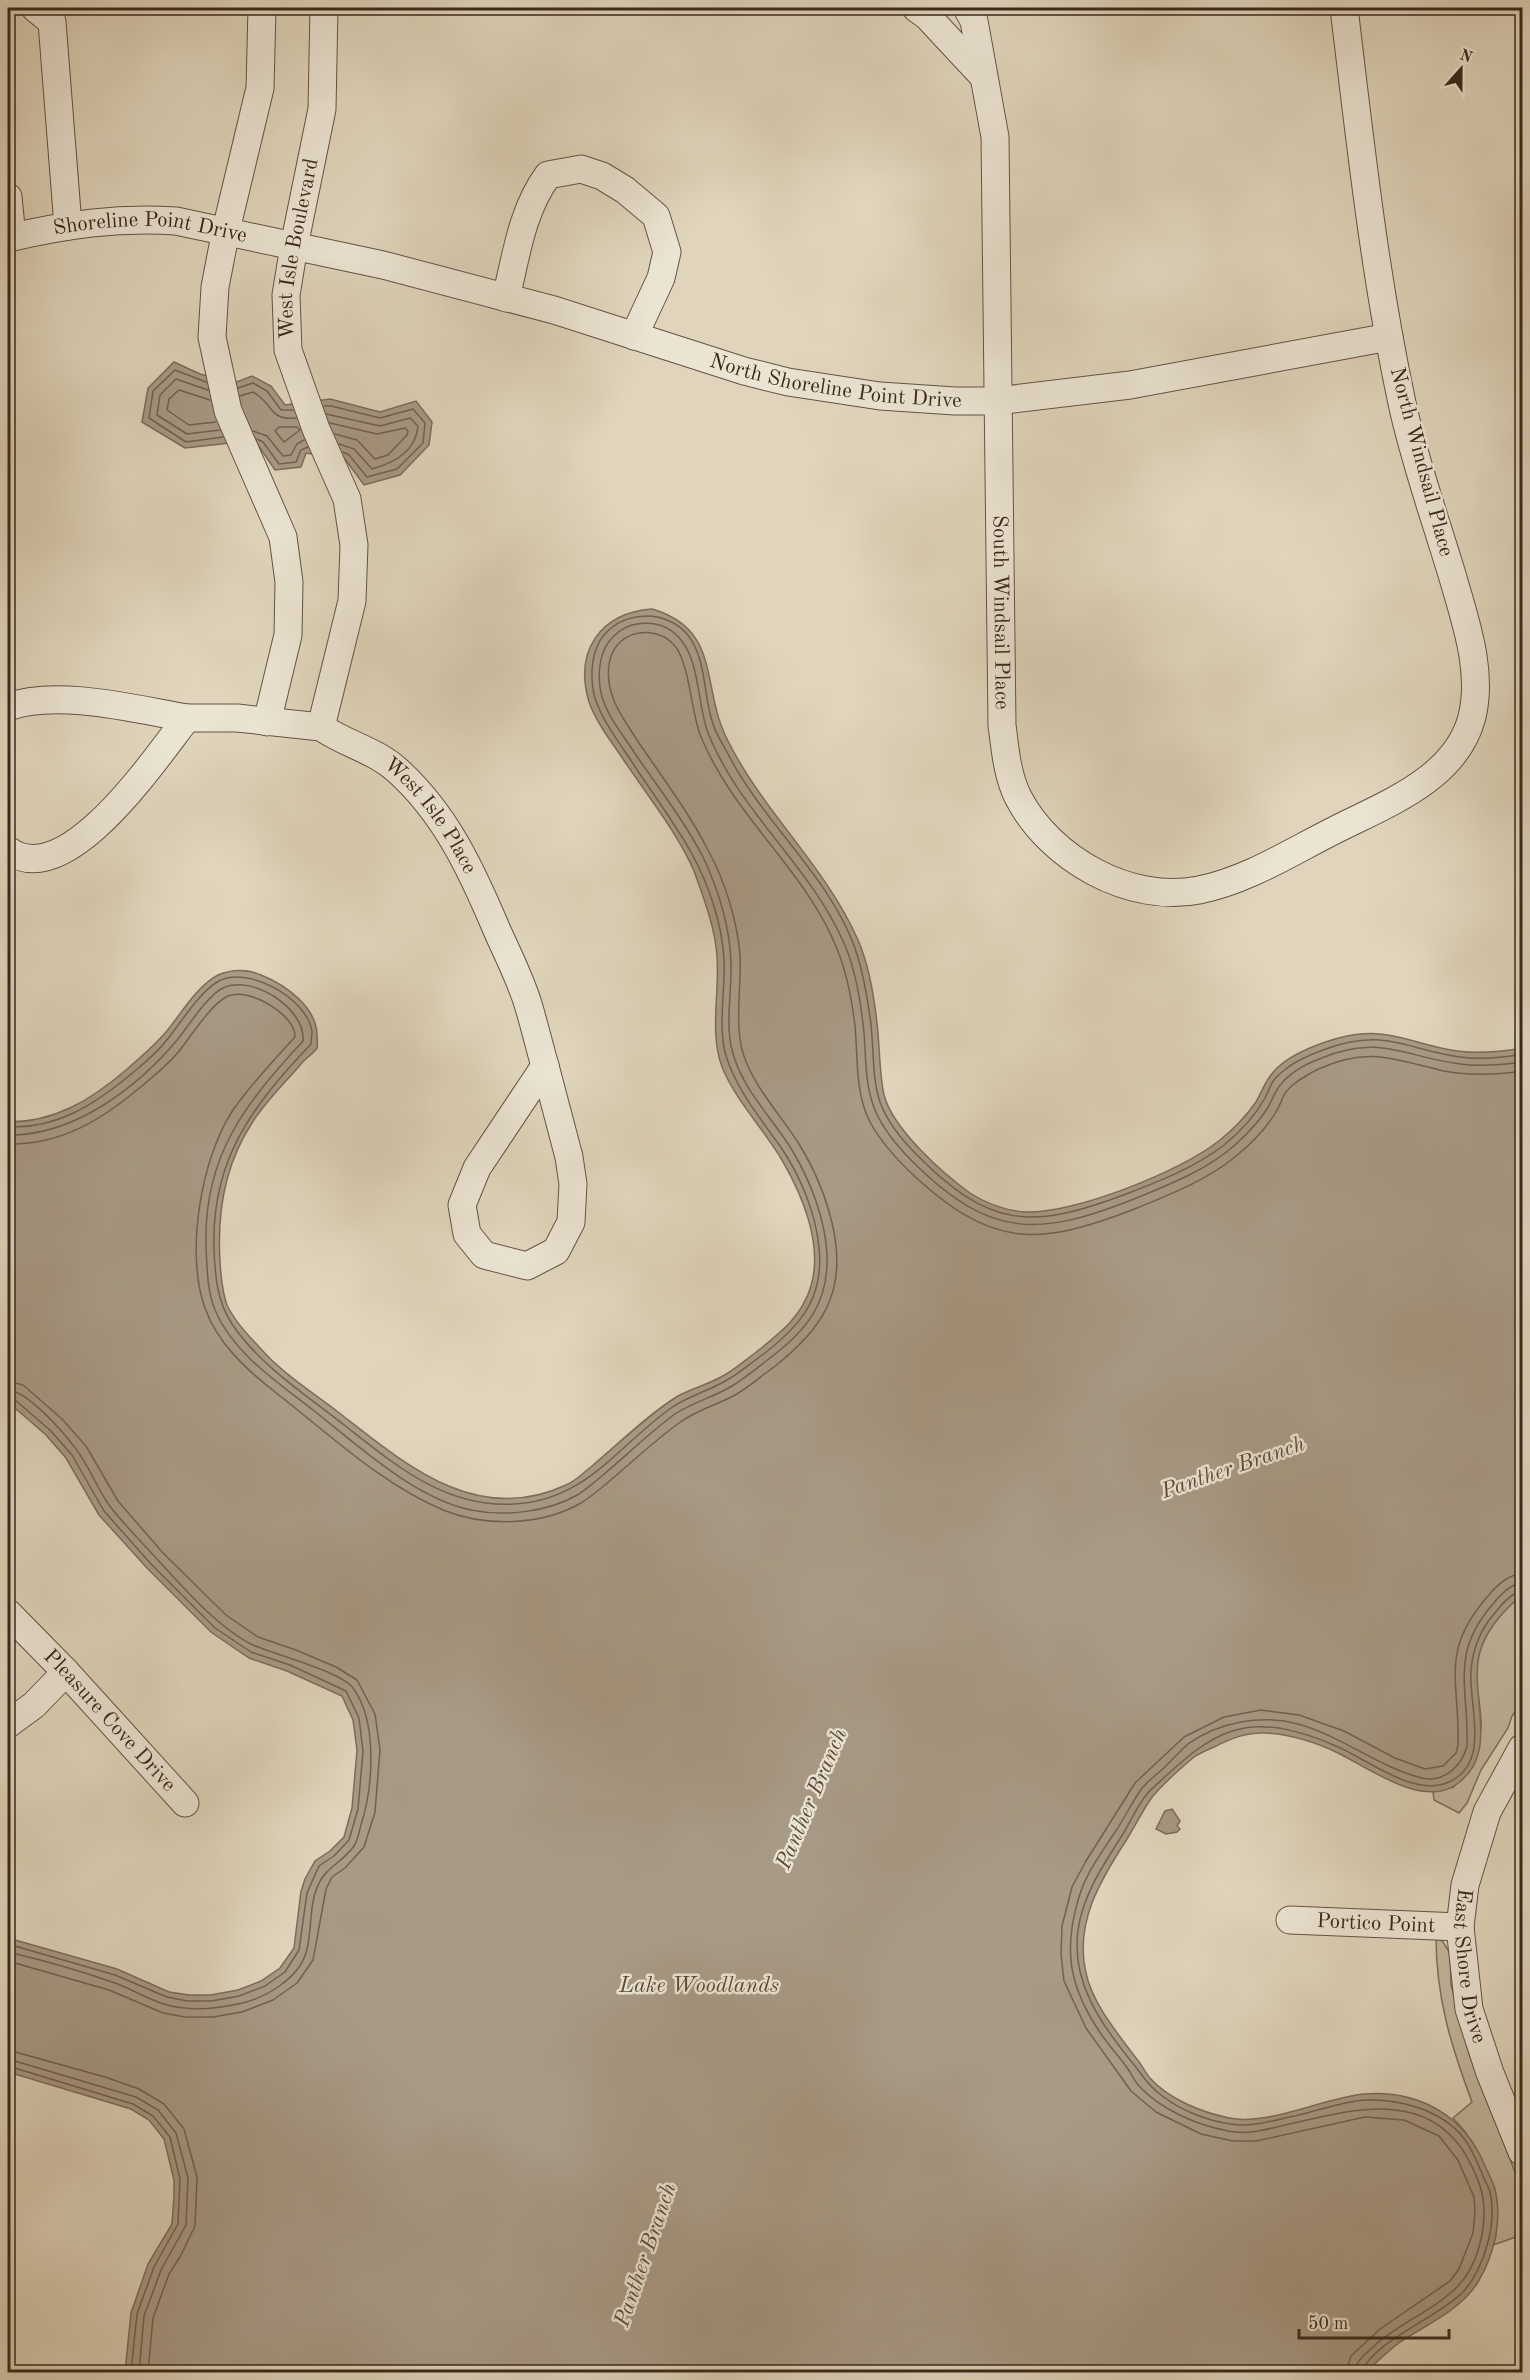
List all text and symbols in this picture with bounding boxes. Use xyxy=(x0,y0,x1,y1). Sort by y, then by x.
north arrow xyxy=(1431,39,1491,99)
text: N xyxy=(1457,47,1475,67)
street label: West Isle Boulevard xyxy=(275,157,322,340)
street label: Shoreline Point Drive xyxy=(51,209,249,246)
street label: North Shoreline Point Drive xyxy=(707,350,962,412)
street label: North Windsail Place xyxy=(1386,365,1456,559)
street label: South Windsail Place xyxy=(989,515,1012,710)
street label: West Isle Place xyxy=(380,753,480,877)
water label: Panther Branch xyxy=(1157,1433,1308,1503)
street label: Pleasure Cove Drive xyxy=(40,1645,180,1796)
water label: Panther Branch xyxy=(772,1725,852,1873)
street label: East Shore Drive xyxy=(1449,1887,1490,2046)
street label: Portico Point xyxy=(1316,1911,1436,1936)
water label: Lake Woodlands xyxy=(618,1975,779,1997)
water label: Panther Branch xyxy=(611,2180,681,2331)
scale bar xyxy=(1299,2302,1449,2340)
text: 50 m xyxy=(1308,2315,1348,2333)

